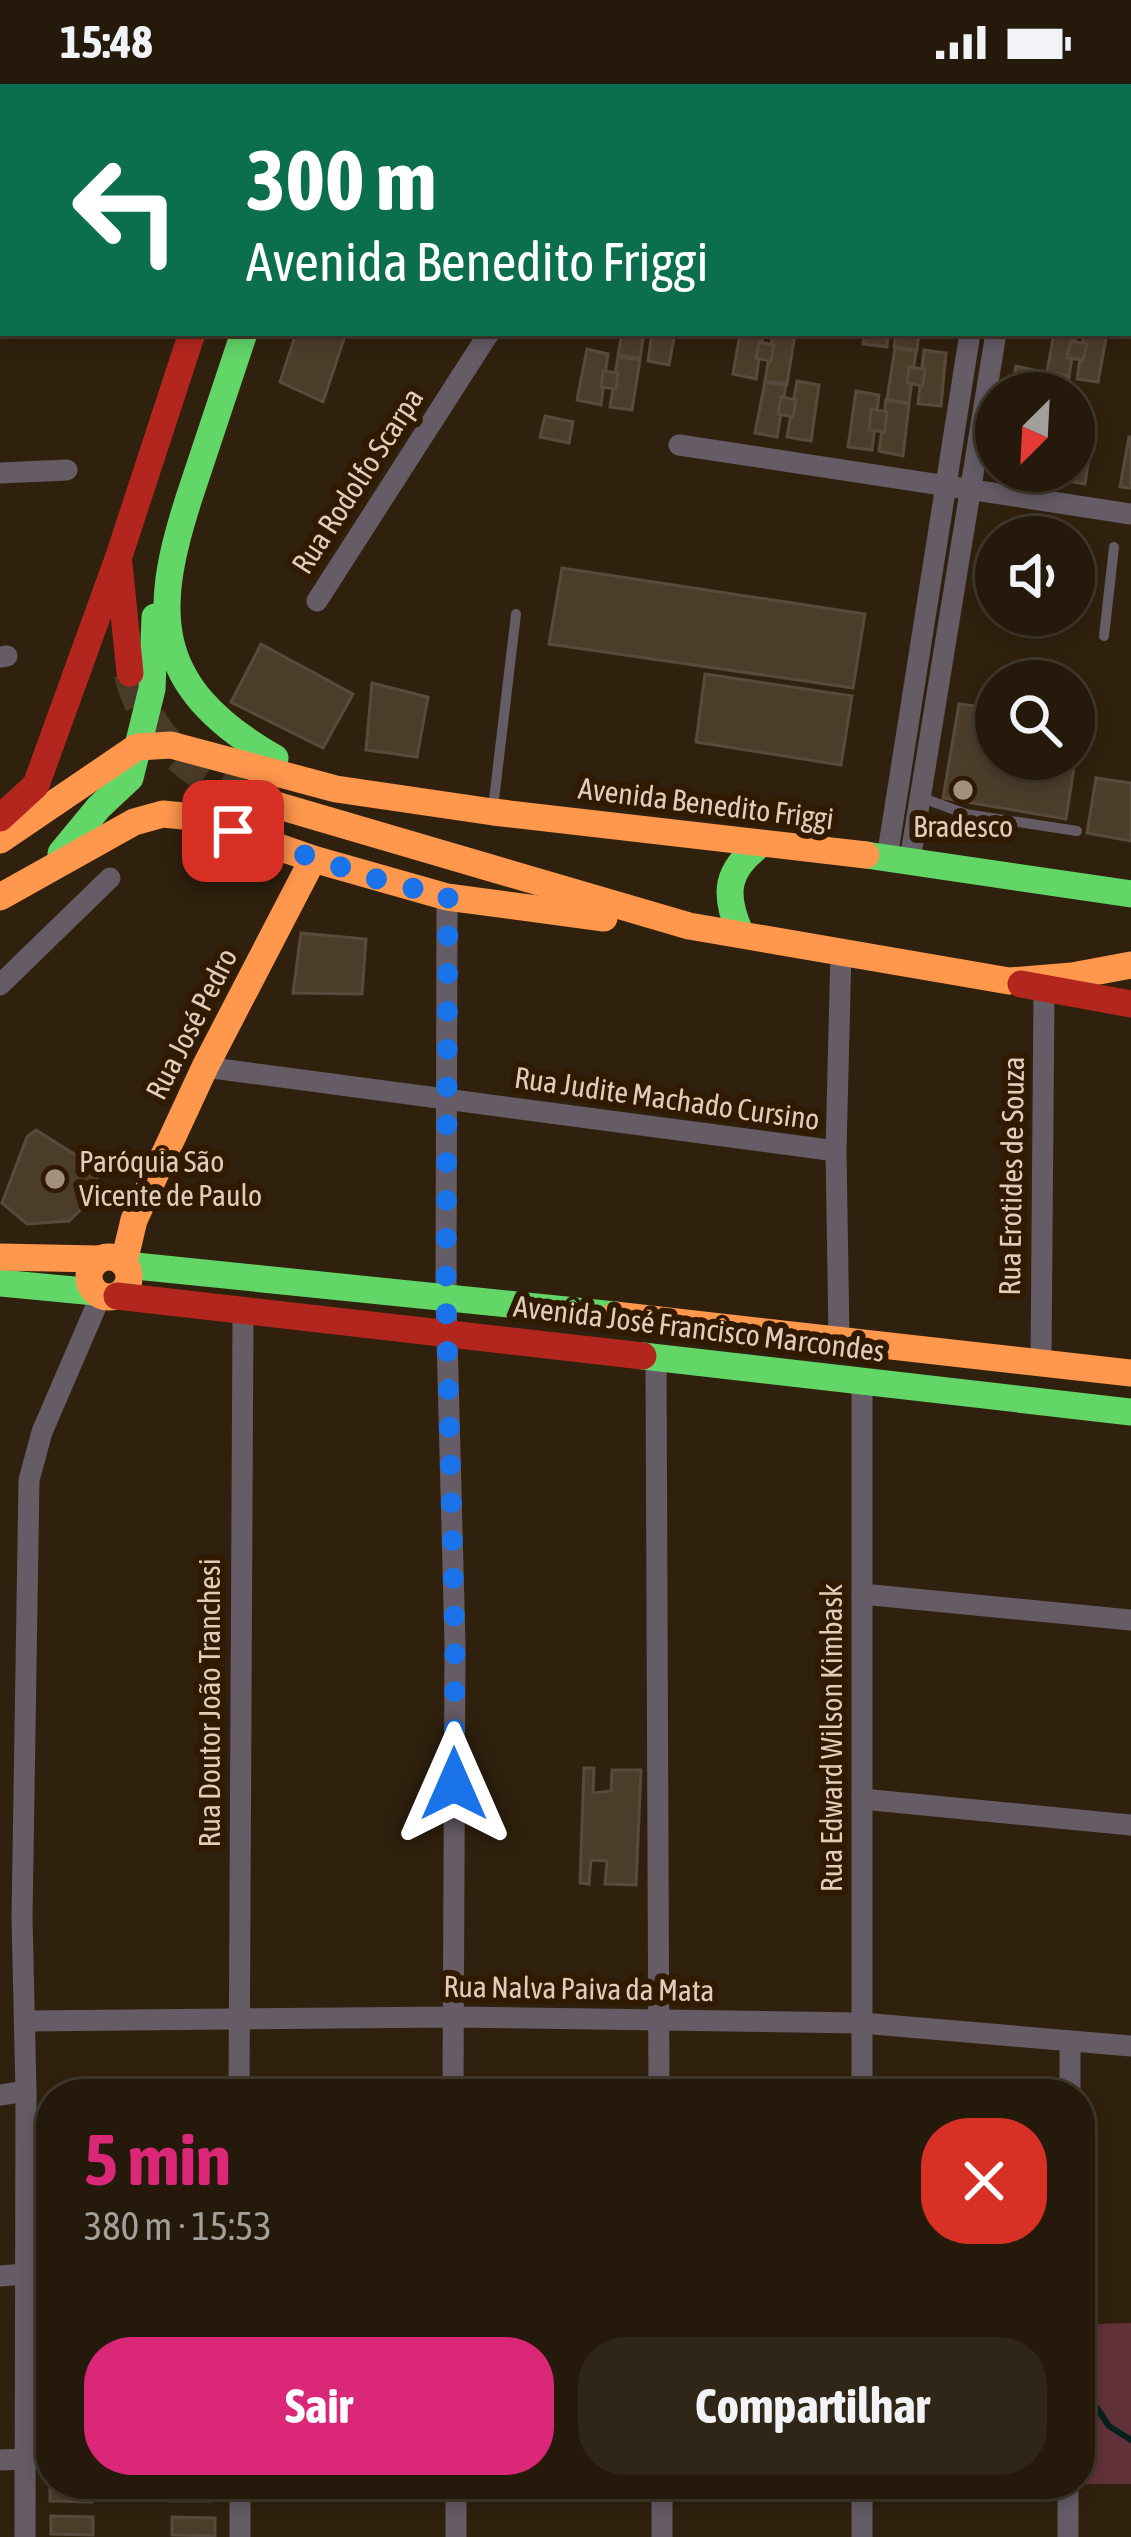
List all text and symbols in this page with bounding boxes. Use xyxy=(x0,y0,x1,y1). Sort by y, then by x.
text: 15:48 xyxy=(60,16,153,68)
icon: left xyxy=(48,132,204,288)
text: 300 m xyxy=(246,132,436,228)
text: Avenida Benedito Friggi xyxy=(246,231,709,292)
north arrow xyxy=(975,372,1095,492)
map controls xyxy=(975,372,1095,780)
street label: Rua Rodolfo Scarpa xyxy=(285,381,430,579)
button: sound xyxy=(975,516,1095,636)
button: search xyxy=(975,660,1095,780)
street label: Avenida Benedito Friggi xyxy=(577,770,836,836)
marker: Bradesco xyxy=(950,777,976,803)
pin xyxy=(182,780,284,882)
icon: arrive xyxy=(200,798,266,864)
place label: Bradesco xyxy=(913,809,1013,843)
street label: Rua José Pedro xyxy=(139,942,244,1105)
street label: Rua Erotides de Souza xyxy=(992,1056,1030,1296)
street label: Rua Judite Machado Cursino xyxy=(512,1060,822,1136)
place label: Paróquia São Vicente de Paulo xyxy=(79,1144,262,1212)
marker: Paróquia São Vicente de Paulo xyxy=(42,1166,68,1192)
street label: Avenida José Francisco Marcondes xyxy=(512,1288,886,1368)
street label: Rua Doutor João Tranchesi xyxy=(192,1558,226,1848)
street label: Rua Edward Wilson Kimbask xyxy=(814,1584,848,1892)
position arrow xyxy=(391,1721,517,1847)
street label: Rua Nalva Paiva da Mata xyxy=(443,1969,715,2007)
text: 5 min xyxy=(84,2118,231,2200)
button: close xyxy=(921,2118,1047,2244)
text: 380 m · 15:53 xyxy=(84,2204,272,2248)
button: Sair xyxy=(84,2337,554,2475)
button: Compartilhar xyxy=(578,2337,1047,2475)

